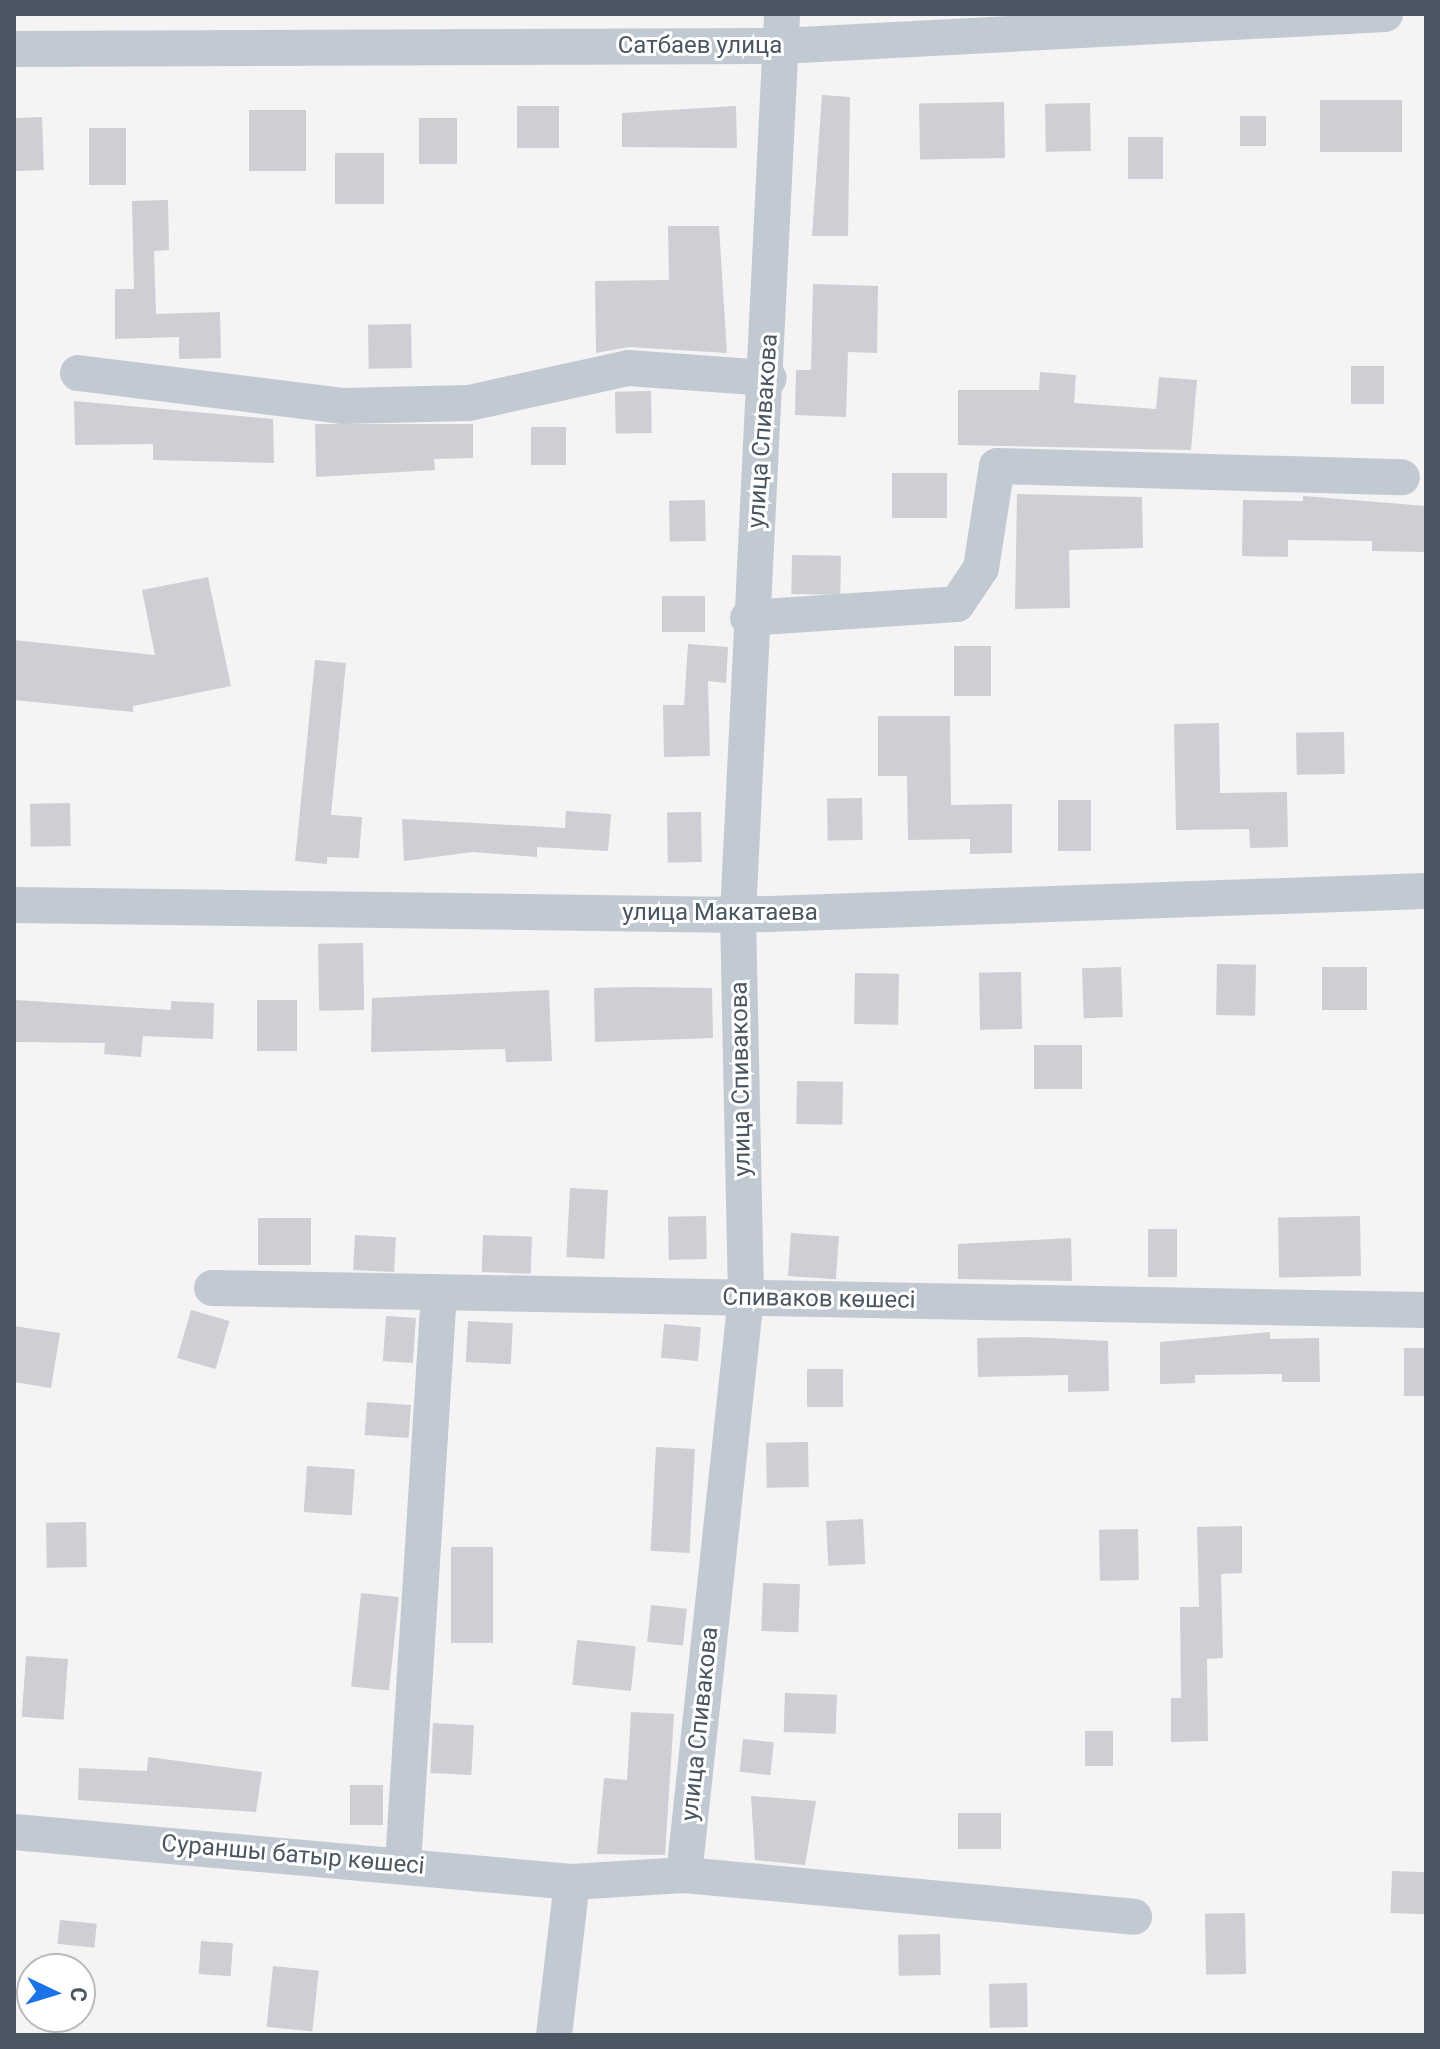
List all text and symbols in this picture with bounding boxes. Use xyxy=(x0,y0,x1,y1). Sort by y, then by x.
street label: Сатбаев улица xyxy=(618,32,782,60)
street label: улица Спивакова xyxy=(742,333,784,529)
street label: улица Макатаева xyxy=(622,899,818,927)
street label: улица Спивакова xyxy=(725,981,757,1177)
street label: Спиваков көшесі xyxy=(722,1283,916,1315)
street label: улица Спивакова xyxy=(675,1625,725,1823)
street label: Сураншы батыр көшесі xyxy=(160,1829,426,1881)
north arrow xyxy=(16,1953,96,2033)
text: С xyxy=(65,1987,91,2003)

